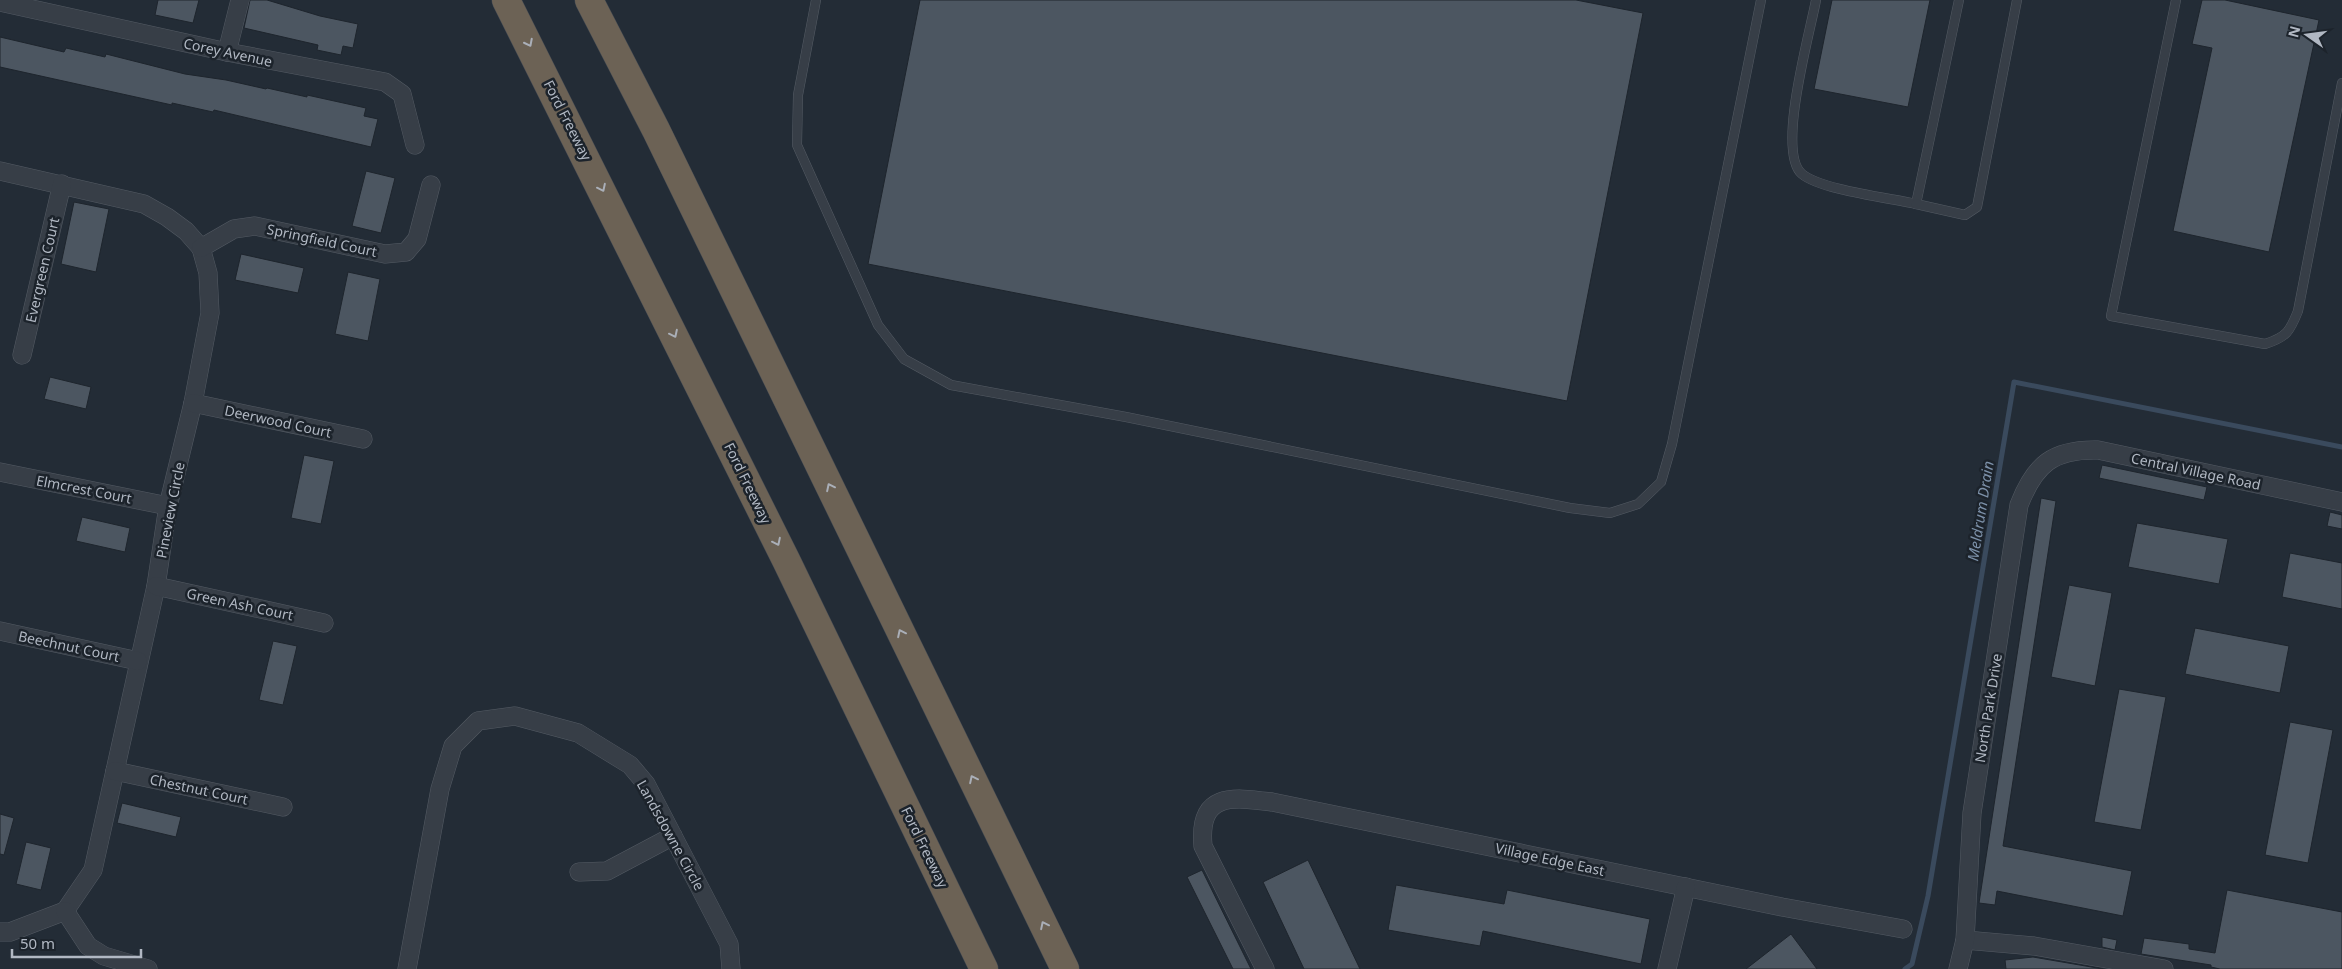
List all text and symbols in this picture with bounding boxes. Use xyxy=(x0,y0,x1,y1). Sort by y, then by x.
north arrow xyxy=(2282,10,2332,60)
text: N xyxy=(2283,24,2304,40)
street label: Corey Avenue xyxy=(182,33,274,71)
one-way arrow xyxy=(523,38,533,47)
street label: Ford Freeway xyxy=(540,77,597,164)
one-way arrow xyxy=(596,183,606,192)
street label: Evergreen Court xyxy=(21,216,63,324)
street label: Springfield Court xyxy=(265,219,379,261)
one-way arrow xyxy=(668,329,678,338)
street label: Deerwood Court xyxy=(223,400,333,442)
street label: Ford Freeway xyxy=(720,439,776,527)
street label: Central Village Road xyxy=(2129,448,2263,494)
street label: Pineview Circle xyxy=(151,460,189,560)
water label: Meldrum Drain xyxy=(1962,460,1998,562)
street label: Elmcrest Court xyxy=(35,470,133,508)
one-way arrow xyxy=(826,483,836,492)
one-way arrow xyxy=(771,537,781,546)
street label: Green Ash Court xyxy=(185,583,295,625)
street label: Beechnut Court xyxy=(17,626,121,666)
one-way arrow xyxy=(897,629,907,638)
street label: North Park Drive xyxy=(1970,652,2006,764)
street label: Chestnut Court xyxy=(148,769,250,809)
one-way arrow xyxy=(968,775,979,784)
street label: Landsdowne Circle xyxy=(633,776,709,894)
street label: Ford Freeway xyxy=(897,803,953,891)
street label: Village Edge East xyxy=(1494,838,1606,880)
one-way arrow xyxy=(1040,921,1050,930)
scale bar xyxy=(12,926,141,958)
text: 50 m xyxy=(20,933,55,953)

